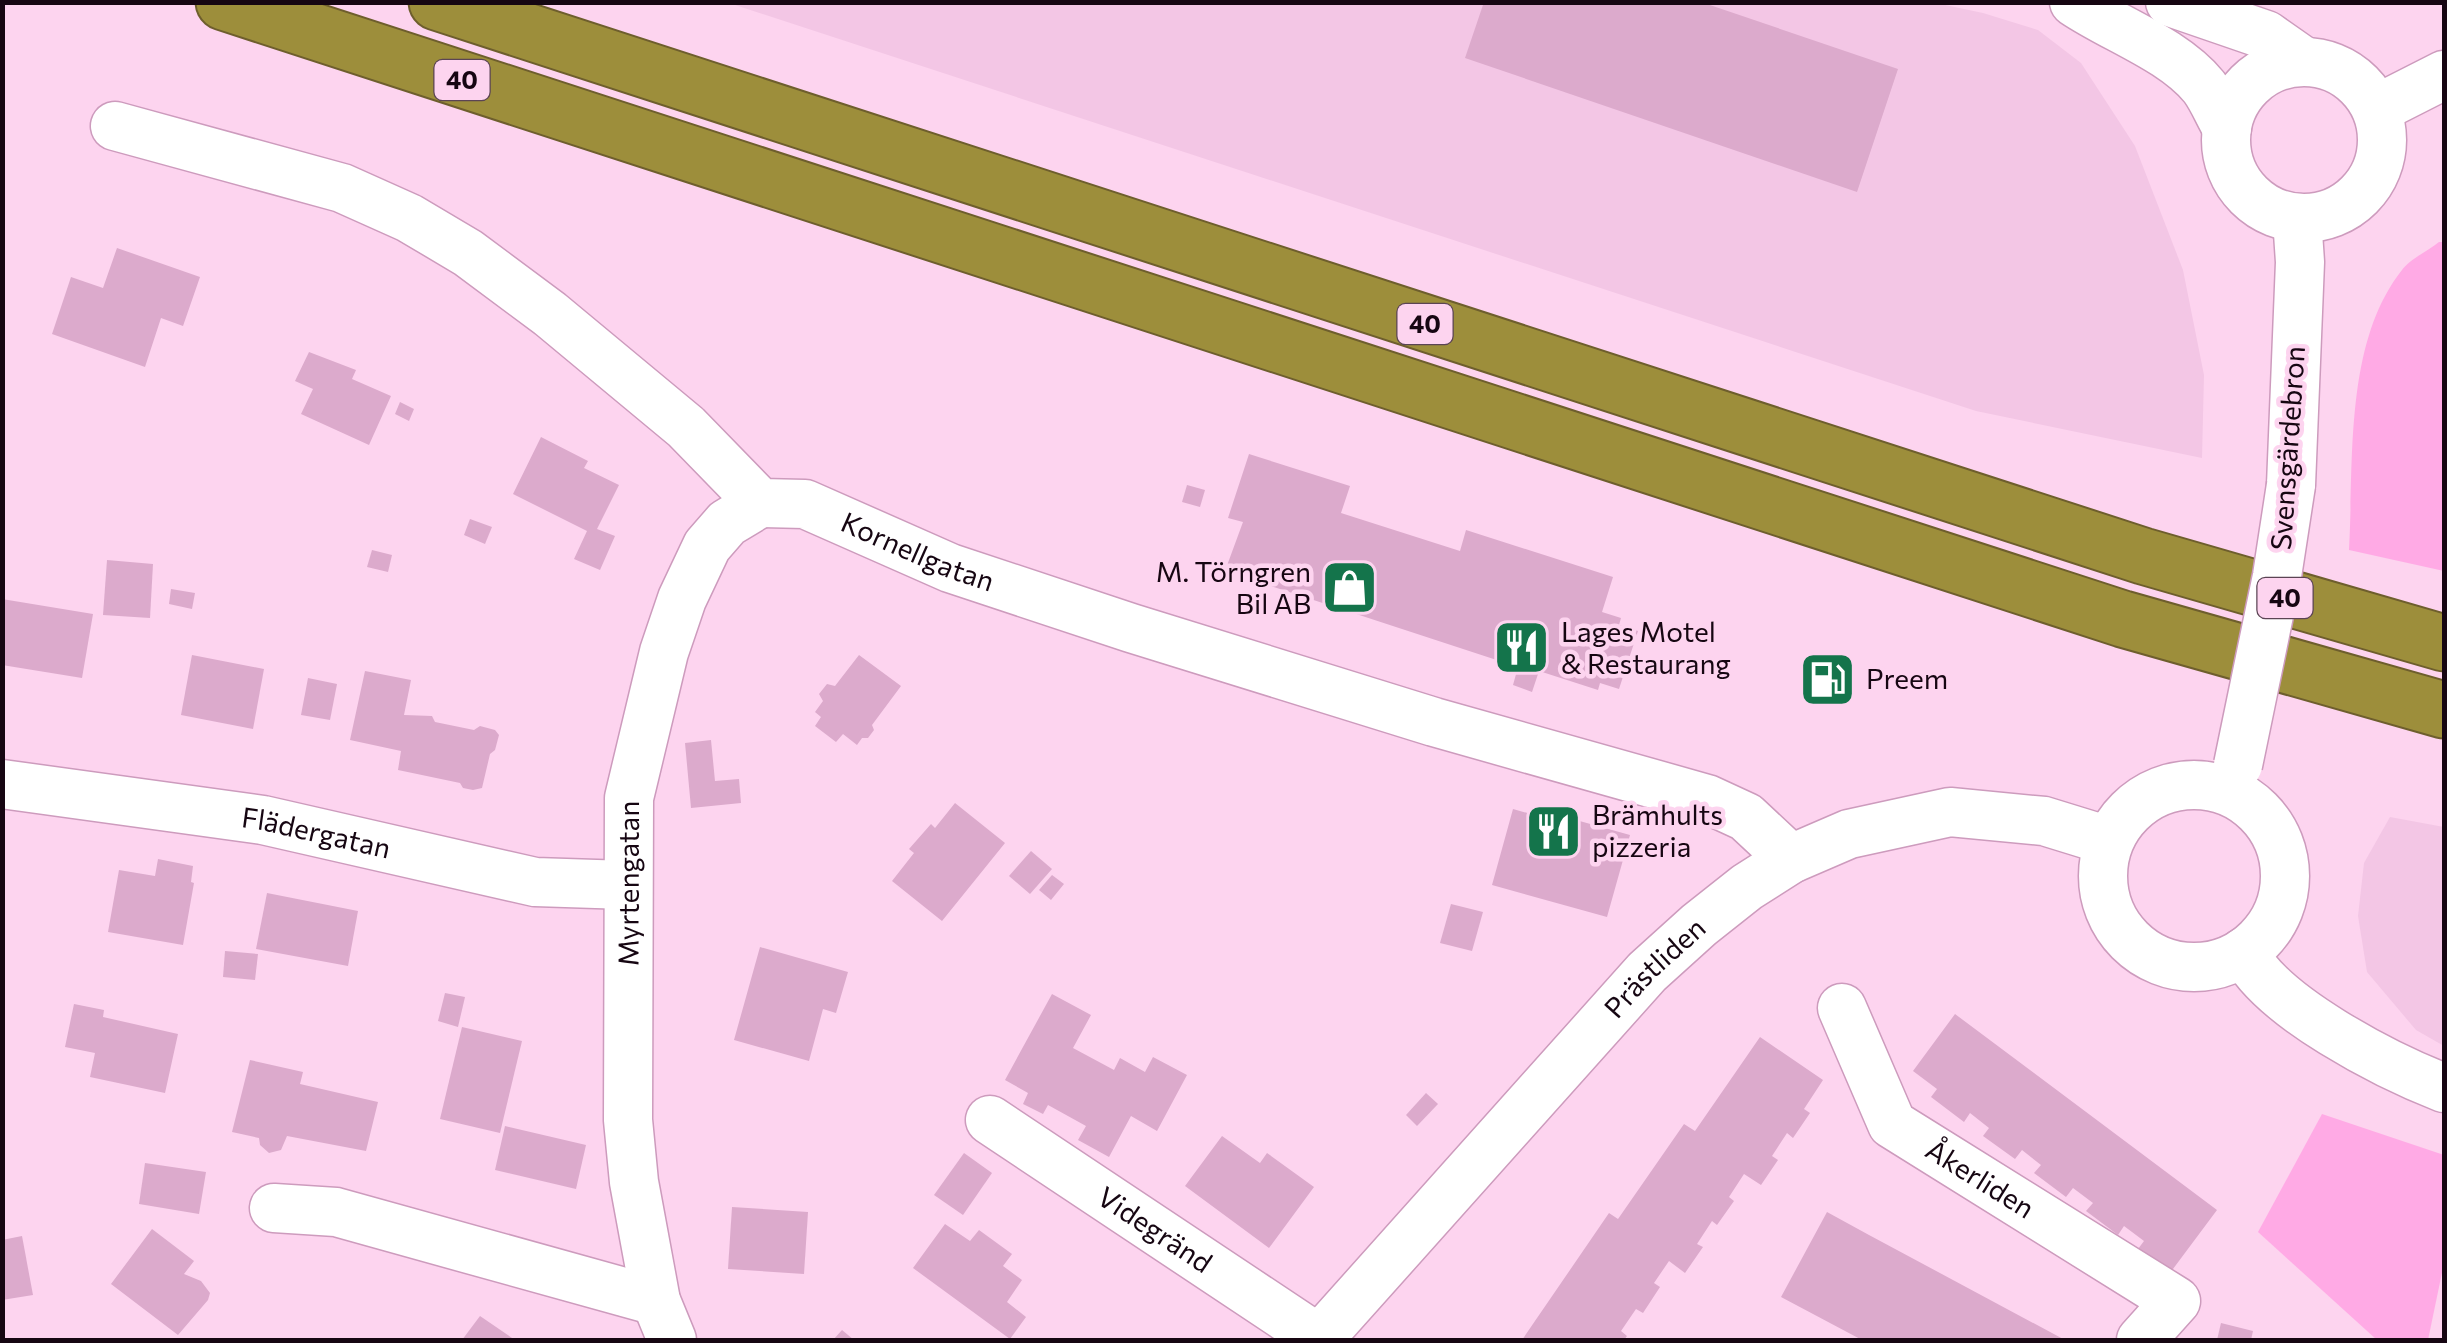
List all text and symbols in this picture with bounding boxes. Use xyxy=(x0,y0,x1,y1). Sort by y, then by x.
road number: 40 xyxy=(434,60,490,100)
road number: 40 xyxy=(1398,304,1452,344)
street label: Svensgärdebron xyxy=(2263,345,2311,551)
street label: Kornellgatan xyxy=(836,504,999,597)
place label: M. Törngren Bil AB xyxy=(1156,554,1311,620)
shop icon: M. Törngren Bil AB xyxy=(1320,558,1380,618)
road number: 40 xyxy=(2258,578,2312,618)
place label: Lages Motel & Restaurang xyxy=(1561,614,1731,680)
restaurant icon: Lages Motel & Restaurang xyxy=(1492,618,1552,678)
fuel station icon: Preem xyxy=(1797,649,1857,709)
place label: Preem xyxy=(1866,661,1948,695)
place label: Brämhults pizzeria xyxy=(1592,797,1723,863)
street label: Flädergatan xyxy=(240,799,394,865)
street label: Myrtengatan xyxy=(610,801,645,966)
restaurant icon: Brämhults pizzeria xyxy=(1523,801,1583,861)
street label: Prästliden xyxy=(1596,910,1712,1024)
street label: Åkerliden xyxy=(1920,1132,2041,1224)
street label: Videgränd xyxy=(1092,1179,1219,1279)

